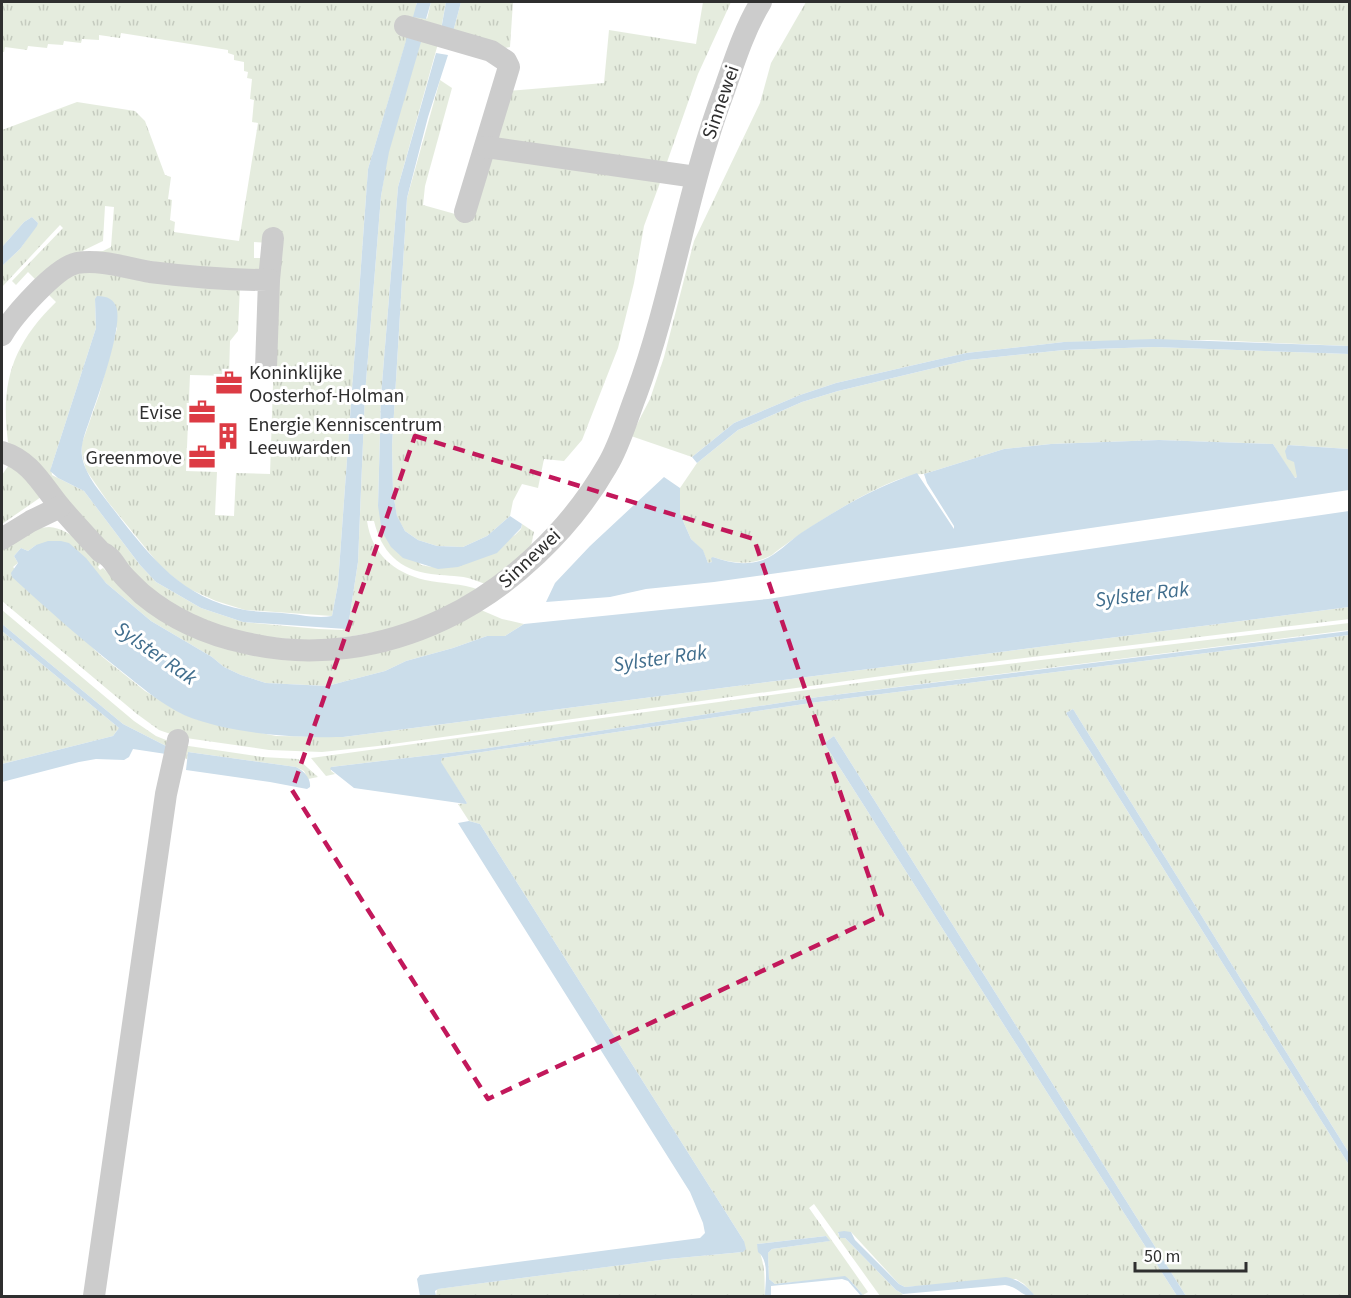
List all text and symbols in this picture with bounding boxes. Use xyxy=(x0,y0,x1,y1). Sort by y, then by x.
street label: Sinnewei xyxy=(695,62,747,143)
place label: Koninklijke Oosterhof-Holman xyxy=(249,359,404,410)
office icon: Koninklijke Oosterhof-Holman xyxy=(214,368,244,398)
office icon: Evise xyxy=(187,397,217,427)
place label: Evise xyxy=(139,399,182,427)
place label: Energie Kenniscentrum Leeuwarden xyxy=(248,411,442,462)
building icon: Energie Kenniscentrum Leeuwarden xyxy=(213,421,243,451)
office icon: Greenmove xyxy=(187,442,217,472)
place label: Greenmove xyxy=(86,444,182,472)
street label: Sinnewei xyxy=(492,522,567,595)
water label: Sylster Rak xyxy=(1093,573,1192,615)
water label: Sylster Rak xyxy=(109,614,204,693)
water label: Sylster Rak xyxy=(611,636,710,679)
scale bar xyxy=(1135,1235,1246,1273)
text: 50 m xyxy=(1144,1244,1180,1269)

